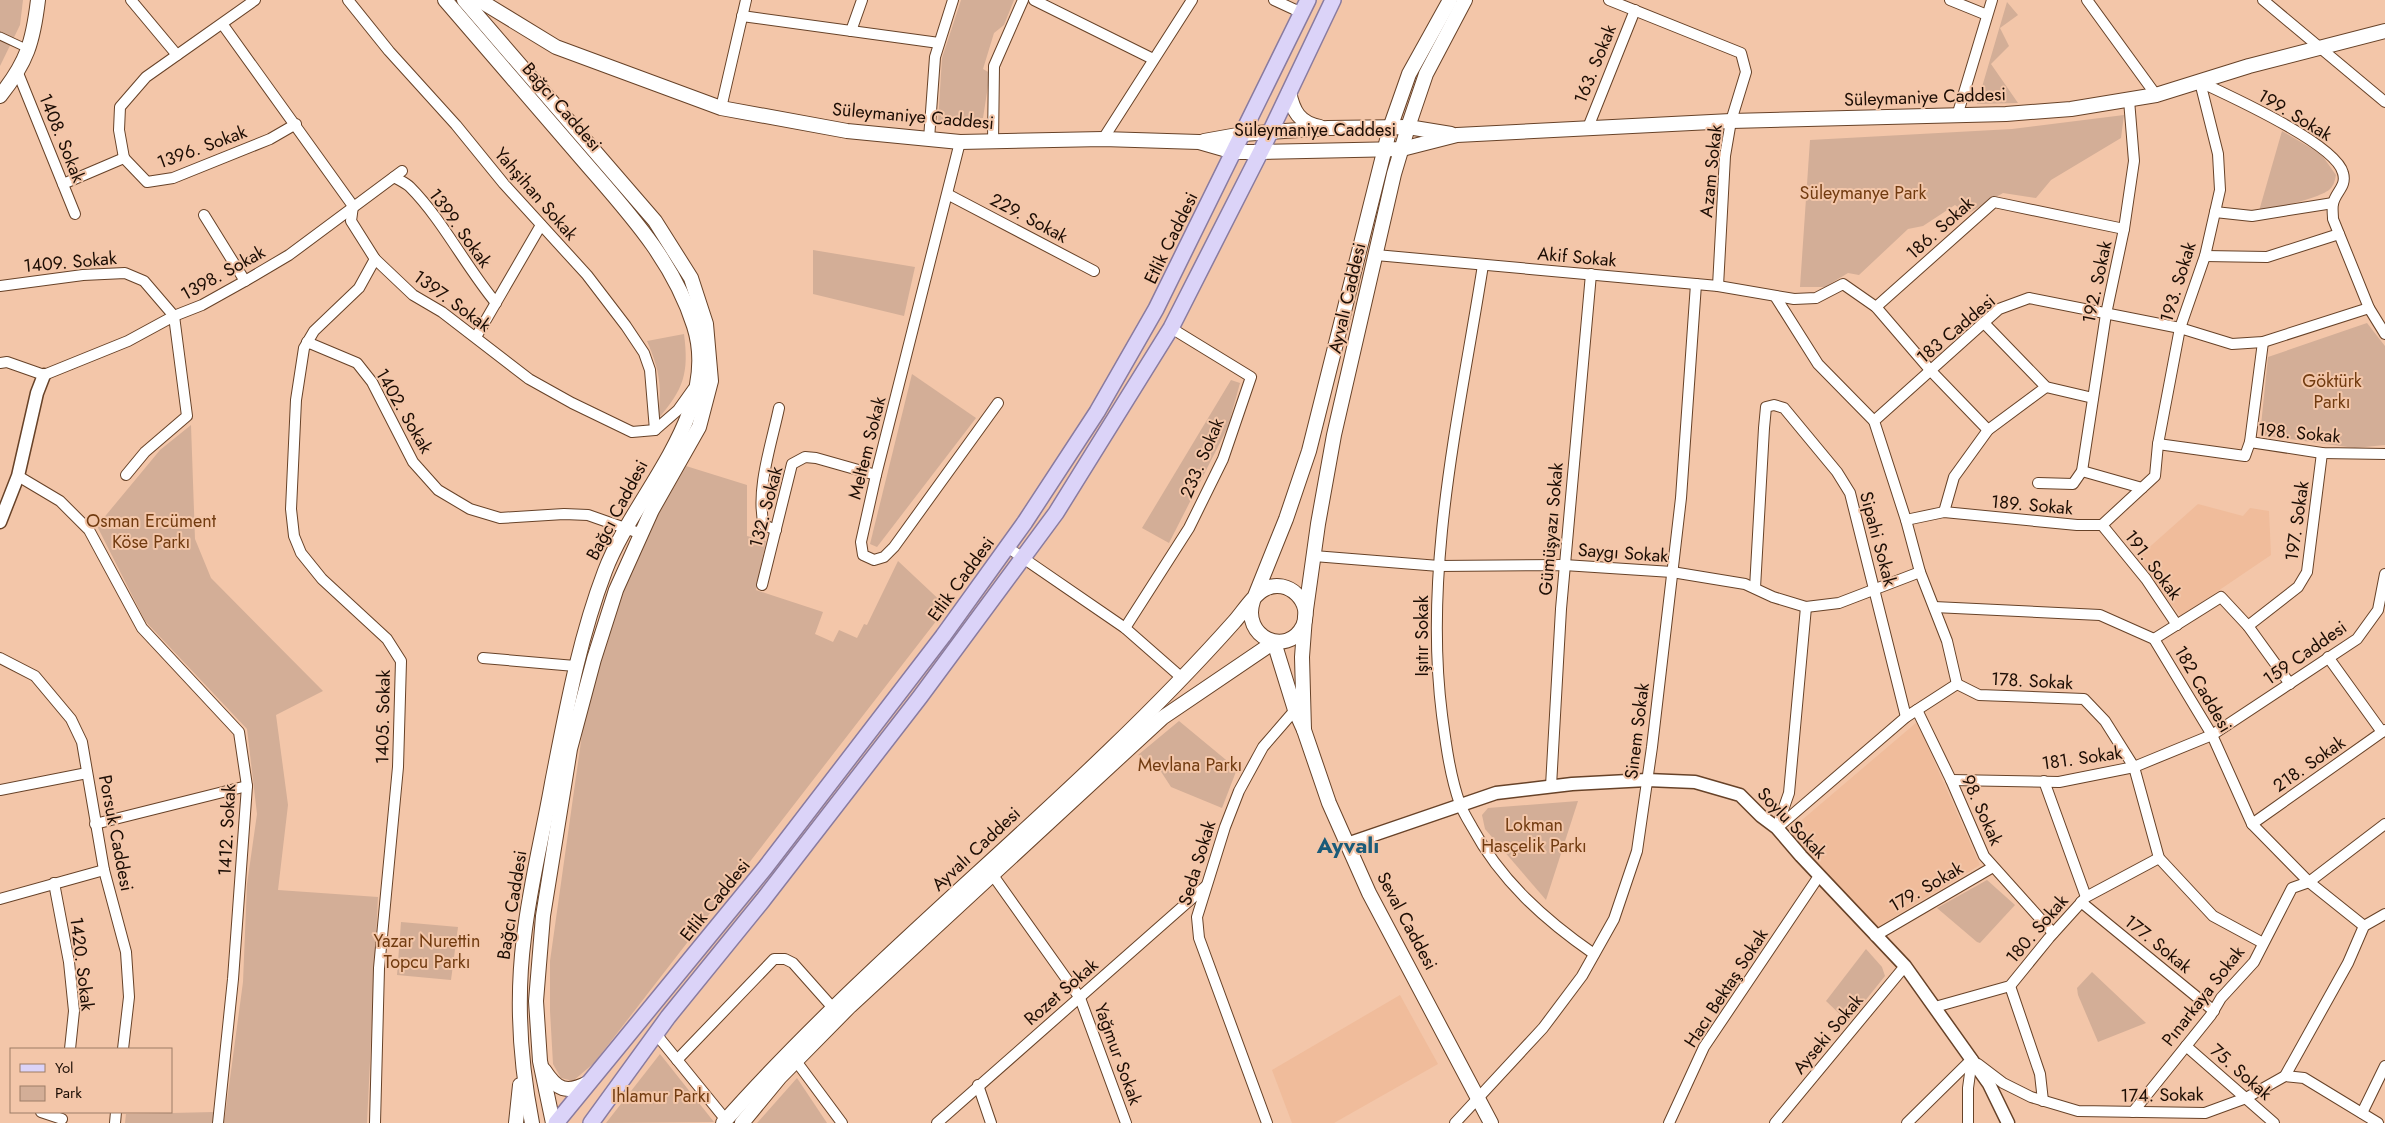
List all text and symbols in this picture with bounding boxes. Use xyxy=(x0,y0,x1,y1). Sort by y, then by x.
street label: 163. Sokak xyxy=(1567,21,1623,107)
street label: Bağcı Caddesi xyxy=(516,57,608,157)
street label: Süleymaniye Caddesi xyxy=(1843,81,2007,113)
street label: 199. Sokak xyxy=(2253,83,2337,147)
street label: 1408. Sokak xyxy=(32,90,92,186)
street label: Süleymaniye Caddesi xyxy=(831,96,995,136)
street label: Süleymaniye Caddesi xyxy=(1234,117,1396,143)
street label: 1396. Sokak xyxy=(154,119,251,175)
street label: Azam Sokak xyxy=(1693,123,1729,219)
street label: Yahşihan Sokak xyxy=(488,142,584,246)
park label: Süleymanye Park xyxy=(1800,180,1926,206)
street label: 1399. Sokak xyxy=(422,183,498,273)
street label: 229. Sokak xyxy=(986,187,1073,249)
street label: Etlik Caddesi xyxy=(1138,188,1204,288)
street label: 186. Sokak xyxy=(1900,190,1980,266)
street label: 192. Sokak xyxy=(2076,238,2118,326)
street label: 193. Sokak xyxy=(2153,238,2203,325)
street label: 1398. Sokak xyxy=(176,239,270,307)
street label: Ayvalı Caddesi xyxy=(1322,240,1372,356)
street label: Akif Sokak xyxy=(1536,241,1618,273)
street label: 1409. Sokak xyxy=(22,245,118,279)
street label: 1397. Sokak xyxy=(408,264,496,338)
street label: 183 Caddesi xyxy=(1911,288,2001,370)
street label: 1402. Sokak xyxy=(369,364,439,459)
park label: Göktürk Parkı xyxy=(2302,368,2362,415)
street label: Meltem Sokak xyxy=(842,394,892,502)
street label: 233. Sokak xyxy=(1174,414,1231,502)
street label: 198. Sokak xyxy=(2257,416,2342,450)
street label: Bağcı Caddesi xyxy=(580,455,654,565)
street label: Gümüşyazı Sokak xyxy=(1532,461,1570,597)
street label: 132. Sokak xyxy=(743,463,789,551)
street label: 197. Sokak xyxy=(2279,479,2315,563)
street label: 189. Sokak xyxy=(1990,488,2074,522)
street label: Sipahi Sokak xyxy=(1853,489,1903,589)
park label: Osman Ercüment Köse Parkı xyxy=(86,508,217,555)
street label: 191. Sokak xyxy=(2118,525,2188,605)
street label: Etlik Caddesi xyxy=(921,531,1001,627)
street label: Saygı Sokak xyxy=(1577,537,1669,569)
street label: Işıtır Sokak xyxy=(1409,595,1435,677)
street label: 159 Caddesi xyxy=(2258,615,2352,691)
street label: 182 Caddesi xyxy=(2168,641,2238,737)
street label: 178. Sokak xyxy=(1990,666,2074,696)
street label: 1405. Sokak xyxy=(369,669,397,764)
street label: Sinem Sokak xyxy=(1618,681,1656,781)
street label: 218. Sokak xyxy=(2268,730,2350,798)
street label: 181. Sokak xyxy=(2040,739,2124,777)
park label: Mevlana Parkı xyxy=(1138,752,1242,778)
street label: 98. Sokak xyxy=(1955,770,2009,850)
street label: Porsuk Caddesi xyxy=(92,773,140,893)
street label: Soylu Sokak xyxy=(1751,781,1833,865)
street label: 1412. Sokak xyxy=(212,783,242,877)
street label: Ayvalı Caddesi xyxy=(926,801,1026,897)
park label: Lokman Hasçelik Parkı xyxy=(1481,812,1587,859)
street label: Seda Sokak xyxy=(1172,817,1222,909)
district label: Ayvalı xyxy=(1316,829,1379,861)
street label: Bağcı Caddesi xyxy=(491,848,533,962)
street label: Etlik Caddesi xyxy=(674,853,756,947)
street label: 179. Sokak xyxy=(1884,855,1968,919)
street label: Seval Caddesi xyxy=(1370,867,1444,975)
street label: 180. Sokak xyxy=(2000,889,2074,969)
street label: 177. Sokak xyxy=(2119,909,2197,979)
street label: 1420. Sokak xyxy=(63,915,101,1013)
street label: Hacı Bektaş Sokak xyxy=(1678,923,1774,1053)
park label: Yazar Nurettin Topcu Parkı xyxy=(374,928,480,975)
street label: Pınarkaya Sokak xyxy=(2155,940,2251,1052)
street label: Rozet Sokak xyxy=(1018,952,1104,1032)
street label: Ayseki Sokak xyxy=(1787,988,1869,1080)
street label: Yağmur Sokak xyxy=(1088,1000,1148,1109)
street label: 75. Sokak xyxy=(2204,1038,2278,1106)
legend xyxy=(10,1048,172,1113)
text: Yol xyxy=(55,1057,74,1079)
street label: 174. Sokak xyxy=(2120,1081,2204,1109)
text: Park xyxy=(55,1082,82,1104)
park label: Ihlamur Parkı xyxy=(612,1083,710,1109)

